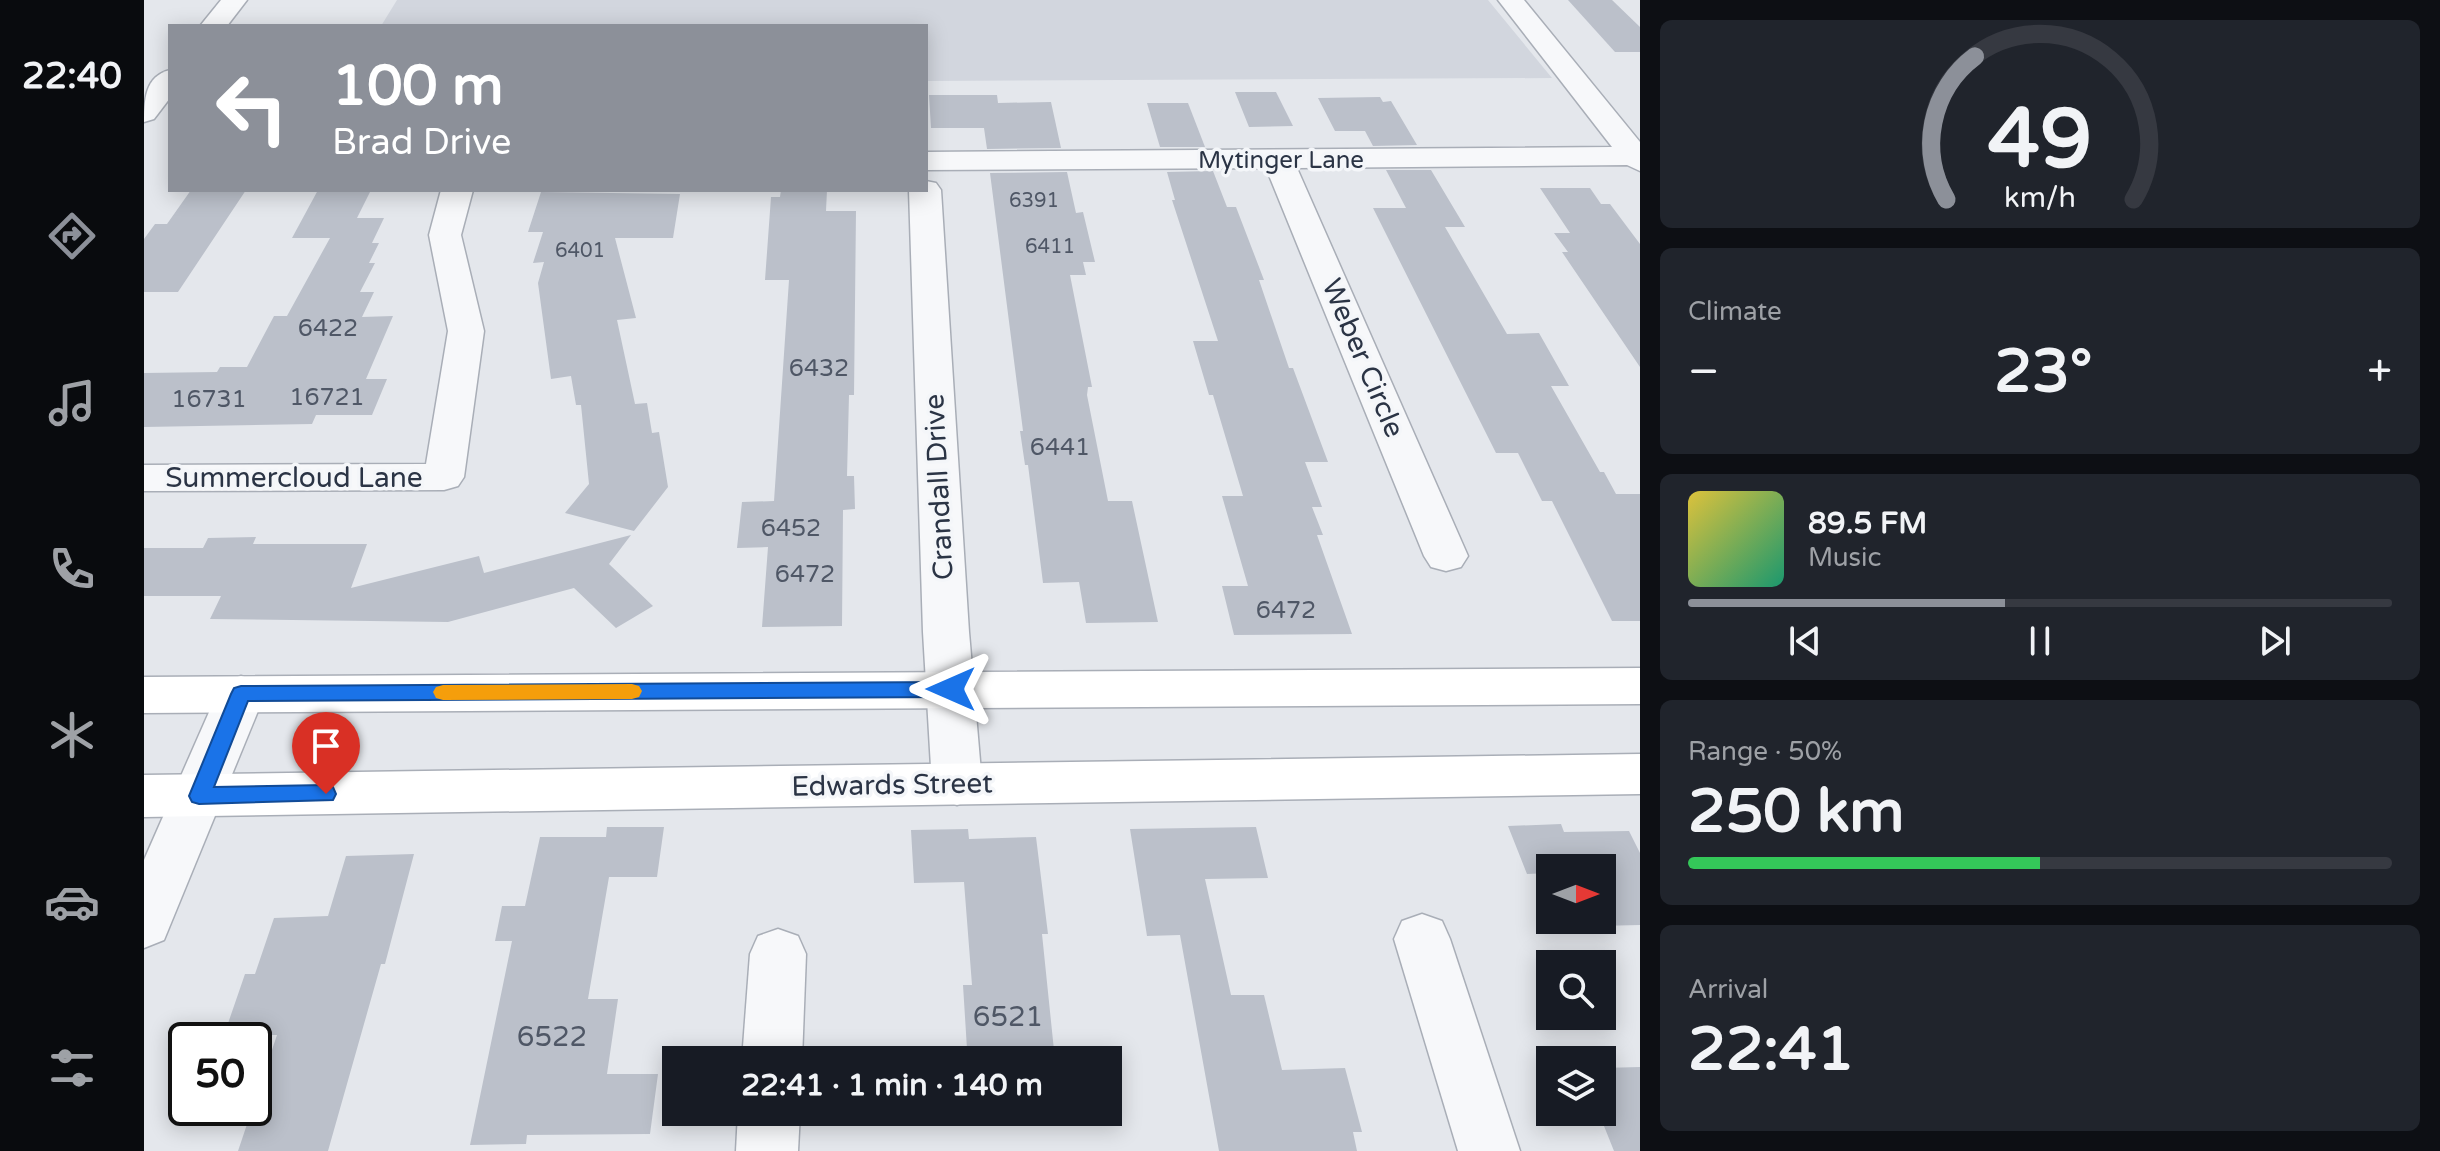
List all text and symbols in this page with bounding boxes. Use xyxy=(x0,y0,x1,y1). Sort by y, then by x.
text: 100 m xyxy=(332,53,503,120)
text: 22:40 xyxy=(22,55,122,98)
icon: left xyxy=(200,56,304,160)
text: 49 xyxy=(1988,90,2092,190)
text: Brad Drive xyxy=(332,121,511,164)
street label: Mytinger Lane xyxy=(1198,146,1364,175)
text: km/h xyxy=(2004,181,2076,215)
house number: 6391 xyxy=(1009,189,1059,213)
icon: directions xyxy=(44,208,100,264)
house number: 6411 xyxy=(1025,235,1075,259)
house number: 6401 xyxy=(555,239,605,263)
street label: Weber Circle xyxy=(1314,274,1412,442)
text: Climate xyxy=(1688,296,1782,327)
house number: 6422 xyxy=(298,314,358,343)
text: 23° xyxy=(1994,336,2092,408)
text: − xyxy=(1688,346,1719,399)
text: + xyxy=(2367,346,2392,399)
house number: 6432 xyxy=(789,354,849,383)
icon: music xyxy=(44,375,100,431)
house number: 16721 xyxy=(289,383,365,412)
house number: 16731 xyxy=(171,385,247,414)
street label: Crandall Drive xyxy=(917,393,961,581)
house number: 6441 xyxy=(1030,433,1090,462)
street label: Summercloud Lane xyxy=(165,461,423,495)
text: 89.5 FM xyxy=(1808,505,1927,542)
house number: 6452 xyxy=(761,514,821,543)
icon: phone xyxy=(44,541,100,597)
text: Music xyxy=(1808,542,1881,573)
house number: 6472 xyxy=(775,560,835,589)
house number: 6472 xyxy=(1256,596,1316,625)
icon: previous xyxy=(1783,619,1827,663)
icon: pause xyxy=(2018,619,2062,663)
icon: next xyxy=(2253,619,2297,663)
position arrow xyxy=(909,647,993,731)
icon: climate xyxy=(44,707,100,763)
pin xyxy=(292,712,360,794)
icon: arrive xyxy=(304,724,348,768)
text: Range · 50% xyxy=(1688,736,1842,767)
street label: Edwards Street xyxy=(791,766,993,804)
text: 250 km xyxy=(1688,776,1904,848)
north arrow xyxy=(1536,854,1616,934)
map controls xyxy=(1536,854,1616,1126)
icon: car xyxy=(44,874,100,930)
button: search xyxy=(1536,950,1616,1030)
text: Arrival xyxy=(1688,974,1768,1005)
house number: 6521 xyxy=(973,1000,1043,1034)
text: 22:41 xyxy=(1688,1014,1854,1086)
house number: 6522 xyxy=(517,1020,587,1054)
speed limit sign: 50 xyxy=(168,1022,272,1126)
icon: filters xyxy=(44,1040,100,1096)
button: layers xyxy=(1536,1046,1616,1126)
text: 22:41 · 1 min · 140 m xyxy=(741,1067,1043,1104)

